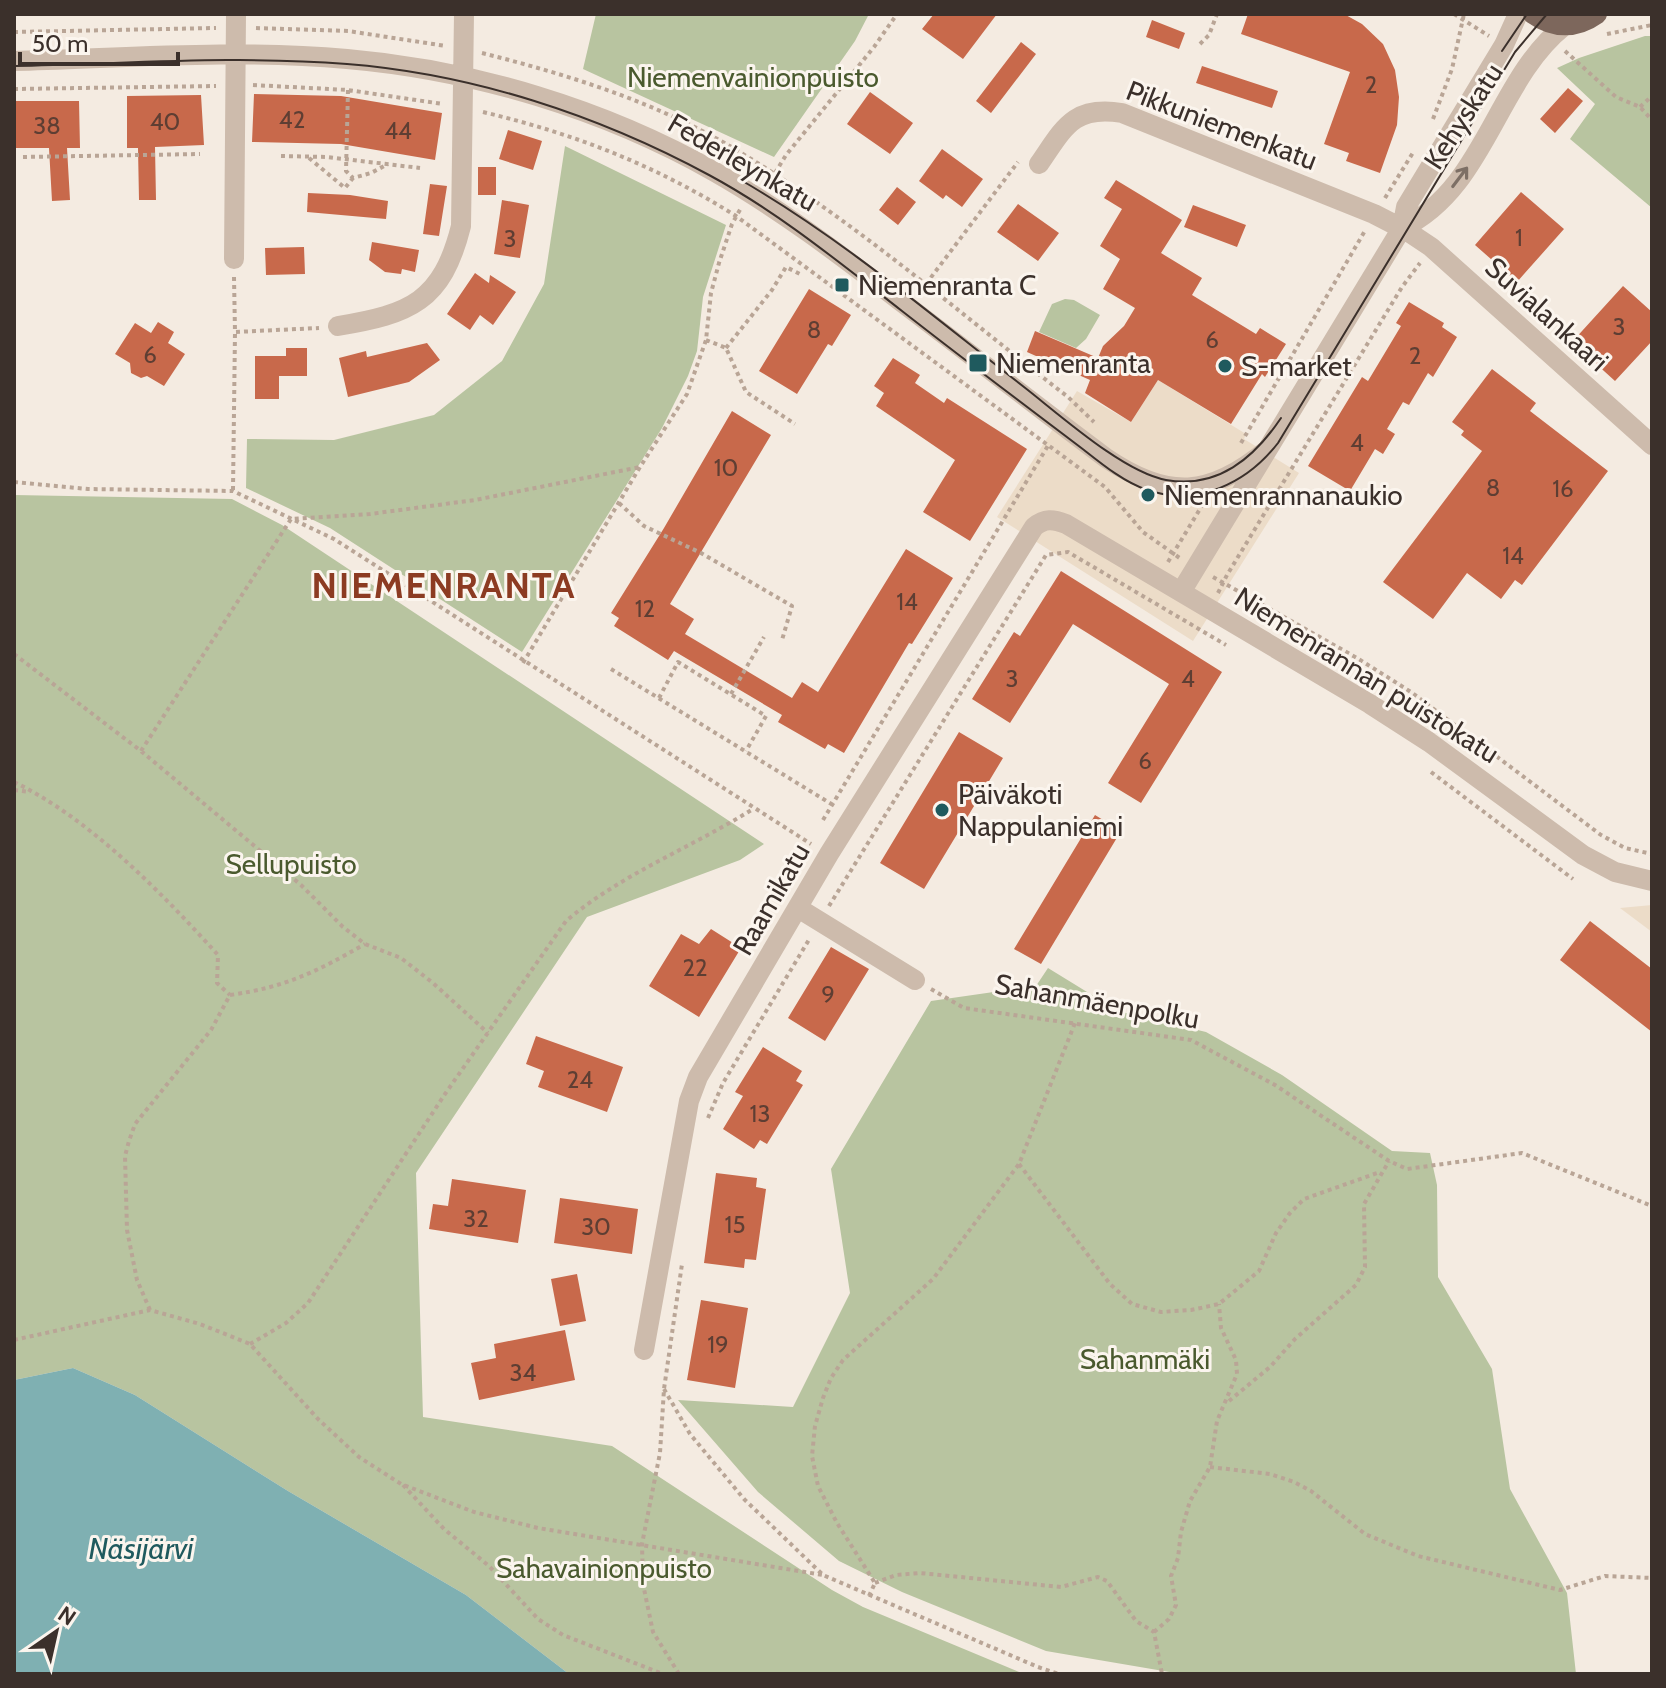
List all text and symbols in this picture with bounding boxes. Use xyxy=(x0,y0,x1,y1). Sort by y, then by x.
scale bar xyxy=(20,16,178,66)
text: 50 m xyxy=(32,29,88,58)
street label: Kehyskatu xyxy=(1416,57,1510,175)
park label: Niemenvainionpuisto xyxy=(627,60,879,94)
house number: 2 xyxy=(1365,70,1377,99)
street label: Pikkuniemenkatu xyxy=(1122,73,1322,177)
house number: 42 xyxy=(279,105,305,134)
street label: Federleynkatu xyxy=(662,106,824,218)
house number: 40 xyxy=(150,107,180,136)
house number: 38 xyxy=(33,111,61,140)
house number: 44 xyxy=(384,116,412,145)
one-way arrow xyxy=(1451,167,1468,188)
house number: 1 xyxy=(1515,223,1523,252)
house number: 3 xyxy=(504,224,516,253)
street label: Suvialankaari xyxy=(1478,250,1616,378)
place label: Niemenranta C xyxy=(858,268,1036,302)
marker: Niemenranta C xyxy=(833,276,851,294)
house number: 3 xyxy=(1613,312,1625,341)
house number: 8 xyxy=(807,315,821,344)
house number: 6 xyxy=(1205,325,1219,354)
house number: 6 xyxy=(143,340,157,369)
house number: 2 xyxy=(1409,341,1421,370)
place label: Niemenranta xyxy=(996,346,1151,380)
place label: S-market xyxy=(1241,349,1352,383)
marker: Niemenranta xyxy=(967,352,989,374)
marker: S-market xyxy=(1216,357,1234,375)
house number: 4 xyxy=(1350,428,1364,457)
house number: 10 xyxy=(714,453,738,482)
house number: 8 xyxy=(1486,473,1500,502)
house number: 16 xyxy=(1552,474,1574,503)
place label: Niemenrannanaukio xyxy=(1164,478,1403,512)
marker: Niemenrannanaukio xyxy=(1139,486,1157,504)
house number: 14 xyxy=(1502,541,1524,570)
district label: NIEMENRANTA xyxy=(312,563,576,607)
street label: Niemenrannan puistokatu xyxy=(1229,580,1505,770)
house number: 14 xyxy=(896,587,918,616)
house number: 12 xyxy=(635,594,655,623)
house number: 3 xyxy=(1006,664,1018,693)
house number: 4 xyxy=(1181,664,1195,693)
house number: 6 xyxy=(1138,746,1152,775)
place label: Päiväkoti Nappulaniemi xyxy=(958,777,1123,843)
marker: Päiväkoti Nappulaniemi xyxy=(933,801,951,819)
street label: Raamikatu xyxy=(725,837,817,961)
park label: Sellupuisto xyxy=(225,847,357,881)
house number: 22 xyxy=(682,953,708,982)
street label: Sahanmäenpolku xyxy=(992,966,1202,1036)
house number: 9 xyxy=(821,980,835,1009)
house number: 24 xyxy=(567,1065,593,1094)
house number: 13 xyxy=(750,1099,770,1128)
house number: 32 xyxy=(463,1204,489,1233)
house number: 15 xyxy=(725,1210,745,1239)
house number: 30 xyxy=(581,1212,611,1241)
house number: 19 xyxy=(707,1330,729,1359)
park label: Sahanmäki xyxy=(1080,1342,1210,1376)
house number: 34 xyxy=(510,1358,537,1387)
water label: Näsijärvi xyxy=(88,1530,194,1567)
park label: Sahavainionpuisto xyxy=(496,1551,712,1585)
north arrow xyxy=(16,1592,96,1672)
text: N xyxy=(53,1600,81,1631)

